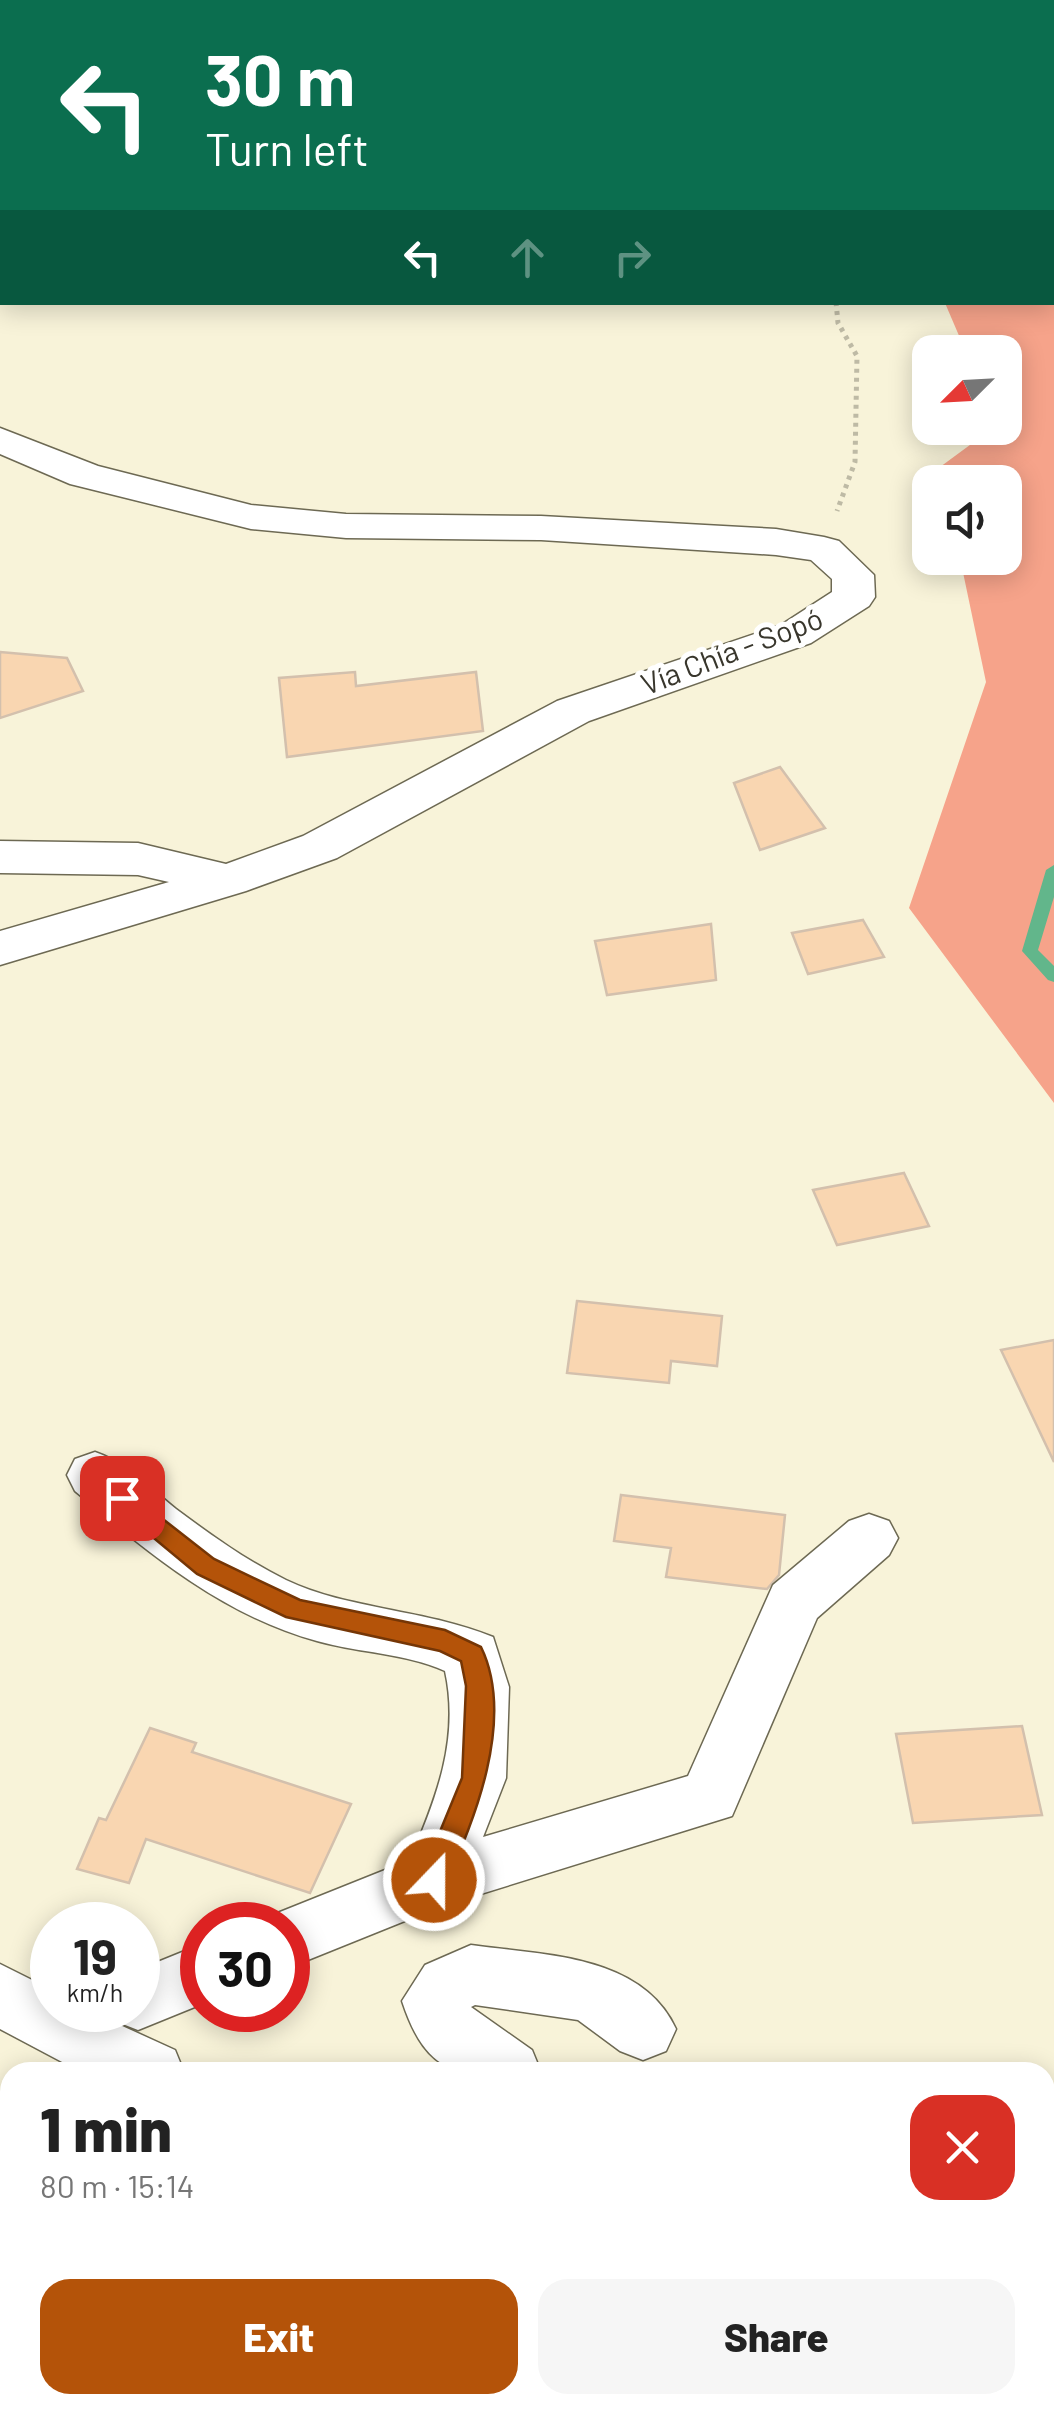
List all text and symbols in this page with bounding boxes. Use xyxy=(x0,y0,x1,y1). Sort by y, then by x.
text: 30 m xyxy=(205,36,355,120)
icon: left xyxy=(40,40,170,170)
text: Turn left xyxy=(205,121,369,175)
icon: left xyxy=(395,230,450,285)
icon: ahead xyxy=(500,230,555,285)
icon: right xyxy=(605,230,660,285)
north arrow xyxy=(912,335,1022,445)
map controls xyxy=(912,335,1022,575)
button: sound xyxy=(912,465,1022,575)
street label: Vía Chía - Sopó xyxy=(635,599,827,701)
pin xyxy=(80,1456,165,1541)
icon: arrive xyxy=(95,1471,150,1526)
position arrow xyxy=(382,1828,486,1932)
speed limit sign: 30 xyxy=(180,1902,310,2032)
text: 19 xyxy=(73,1925,117,1985)
text: km/h xyxy=(67,1977,123,2007)
text: 1 min xyxy=(40,2092,172,2164)
button: close xyxy=(910,2095,1015,2200)
text: 80 m · 15:14 xyxy=(40,2166,194,2204)
button: Exit xyxy=(40,2279,518,2394)
button: Share xyxy=(538,2279,1015,2394)

